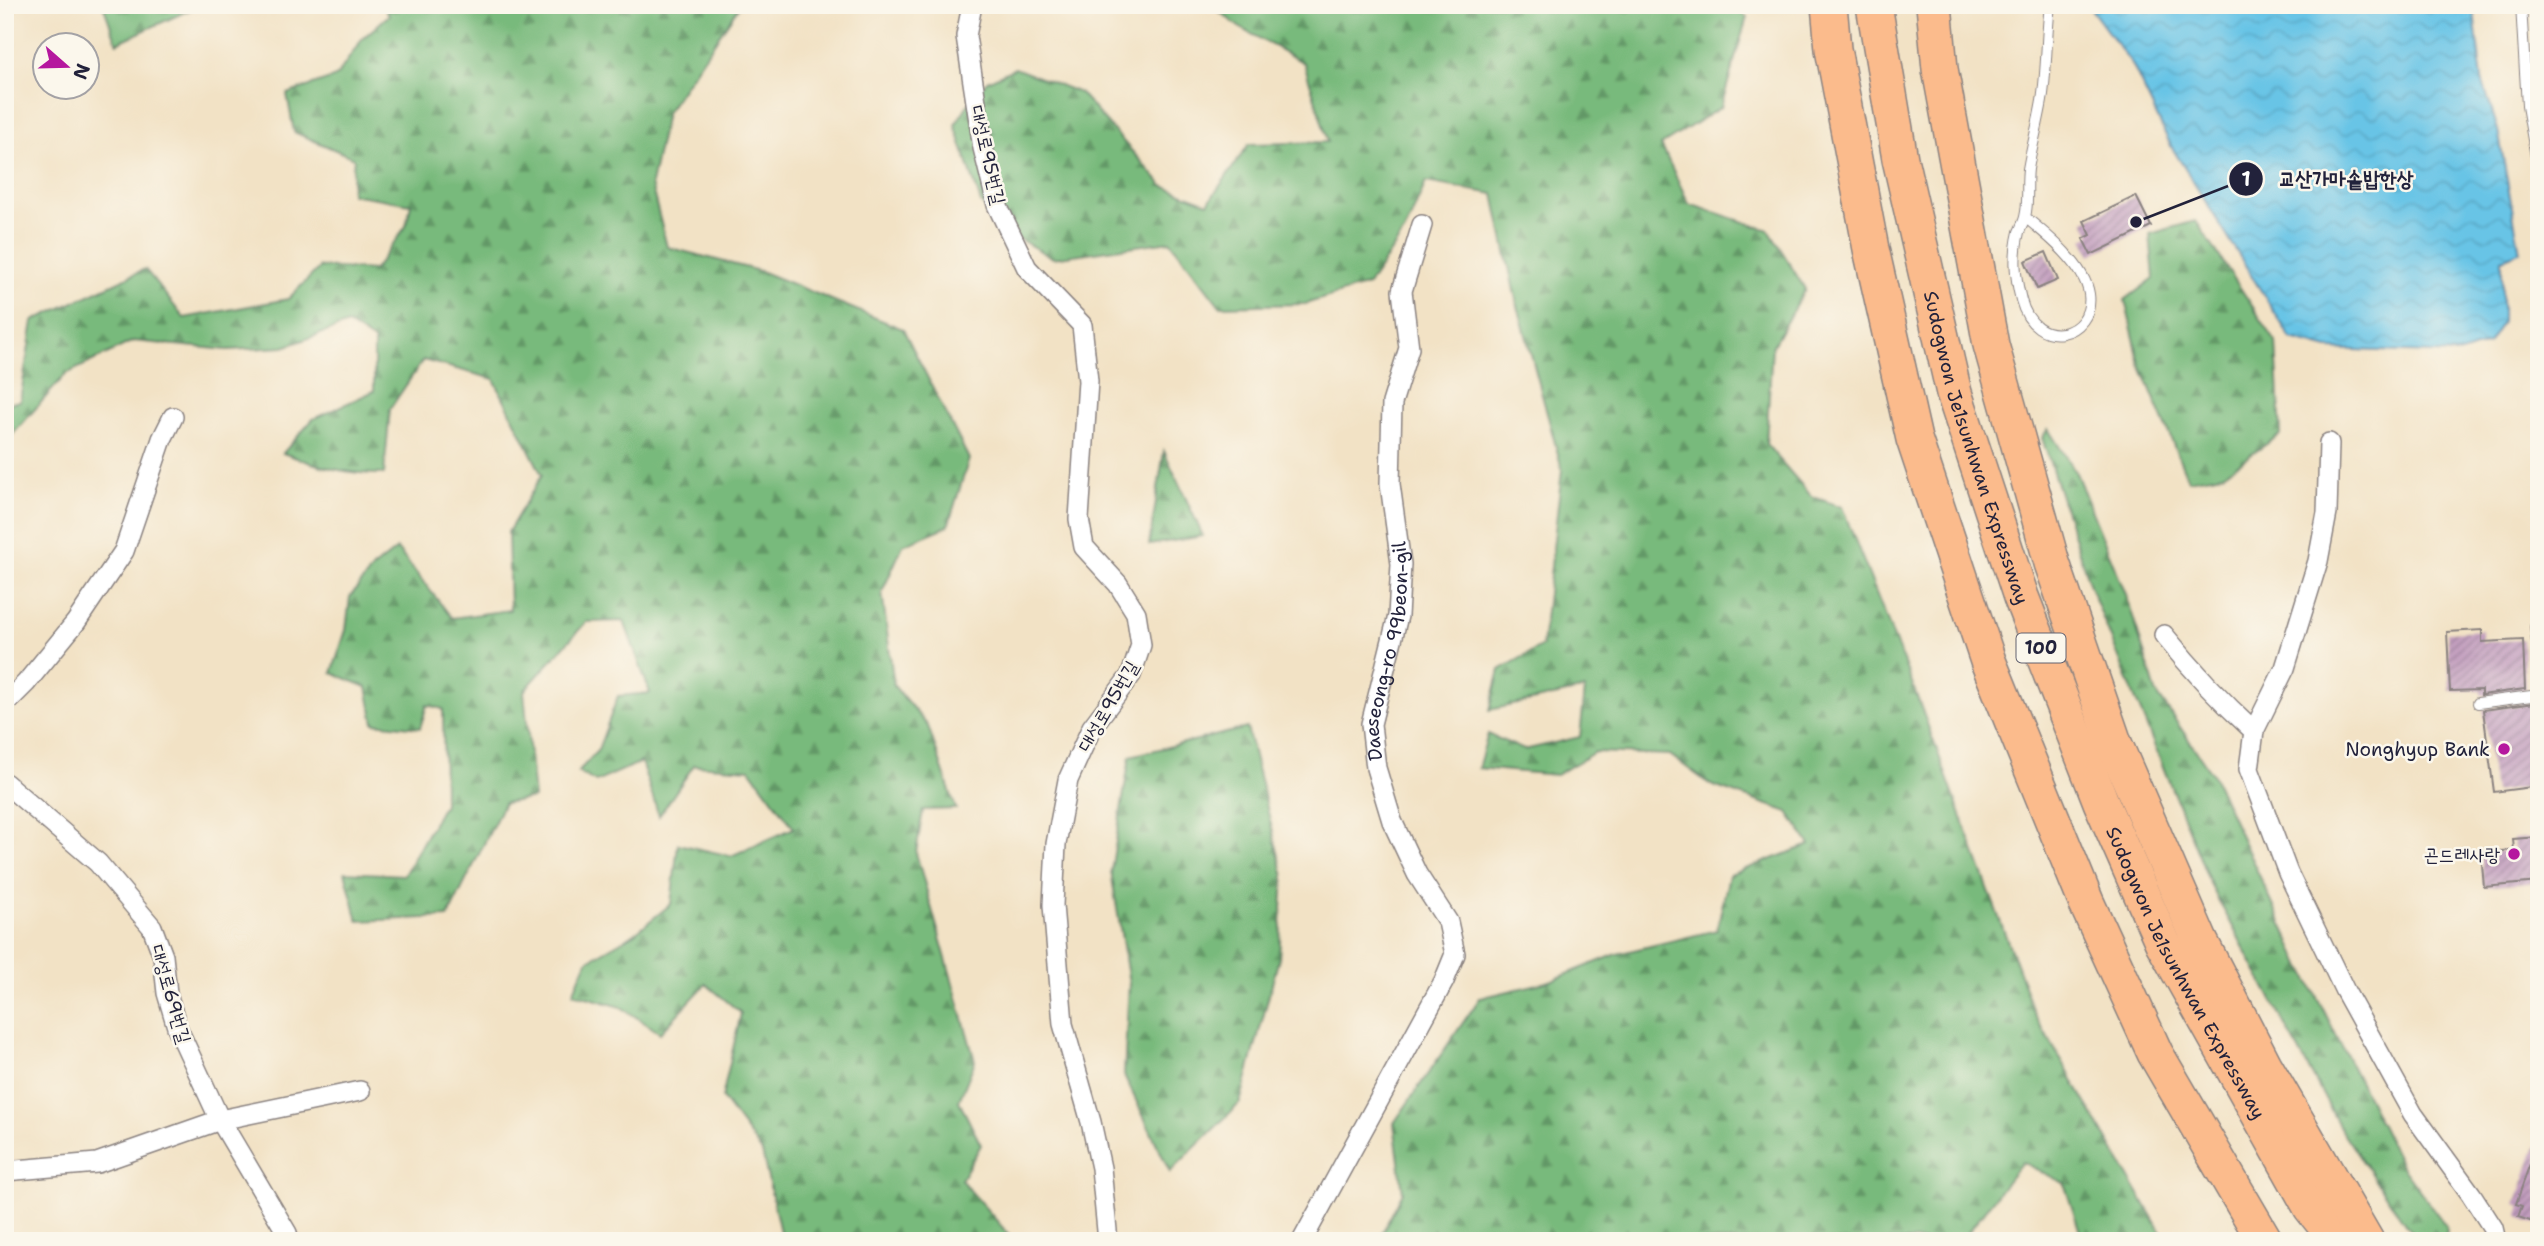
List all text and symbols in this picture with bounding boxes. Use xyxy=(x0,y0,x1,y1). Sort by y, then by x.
north arrow xyxy=(32,32,102,102)
text: N xyxy=(67,60,96,83)
street label: 대성로95번길 xyxy=(964,103,1012,207)
callout: 교산가마솥밥한상 xyxy=(2229,158,2427,200)
text: 1 xyxy=(2241,165,2251,193)
text: 교산가마솥밥한상 xyxy=(2278,165,2414,193)
street label: Sudogwon Je1sunhwan Expressway xyxy=(1918,288,2035,608)
street label: Daeseong-ro 99beon-gil xyxy=(1358,540,1413,762)
road number: 100 xyxy=(2016,634,2066,662)
street label: 대성로95번길 xyxy=(1072,656,1144,756)
place label: Nonghyup Bank xyxy=(2345,737,2490,762)
marker: Nonghyup Bank xyxy=(2496,741,2512,757)
street label: Sudogwon Je1sunhwan Expressway xyxy=(2101,822,2272,1123)
place label: 곤드레사랑 xyxy=(2424,842,2501,867)
marker: 곤드레사랑 xyxy=(2506,846,2522,862)
street label: 대성로69번길 xyxy=(145,942,197,1046)

